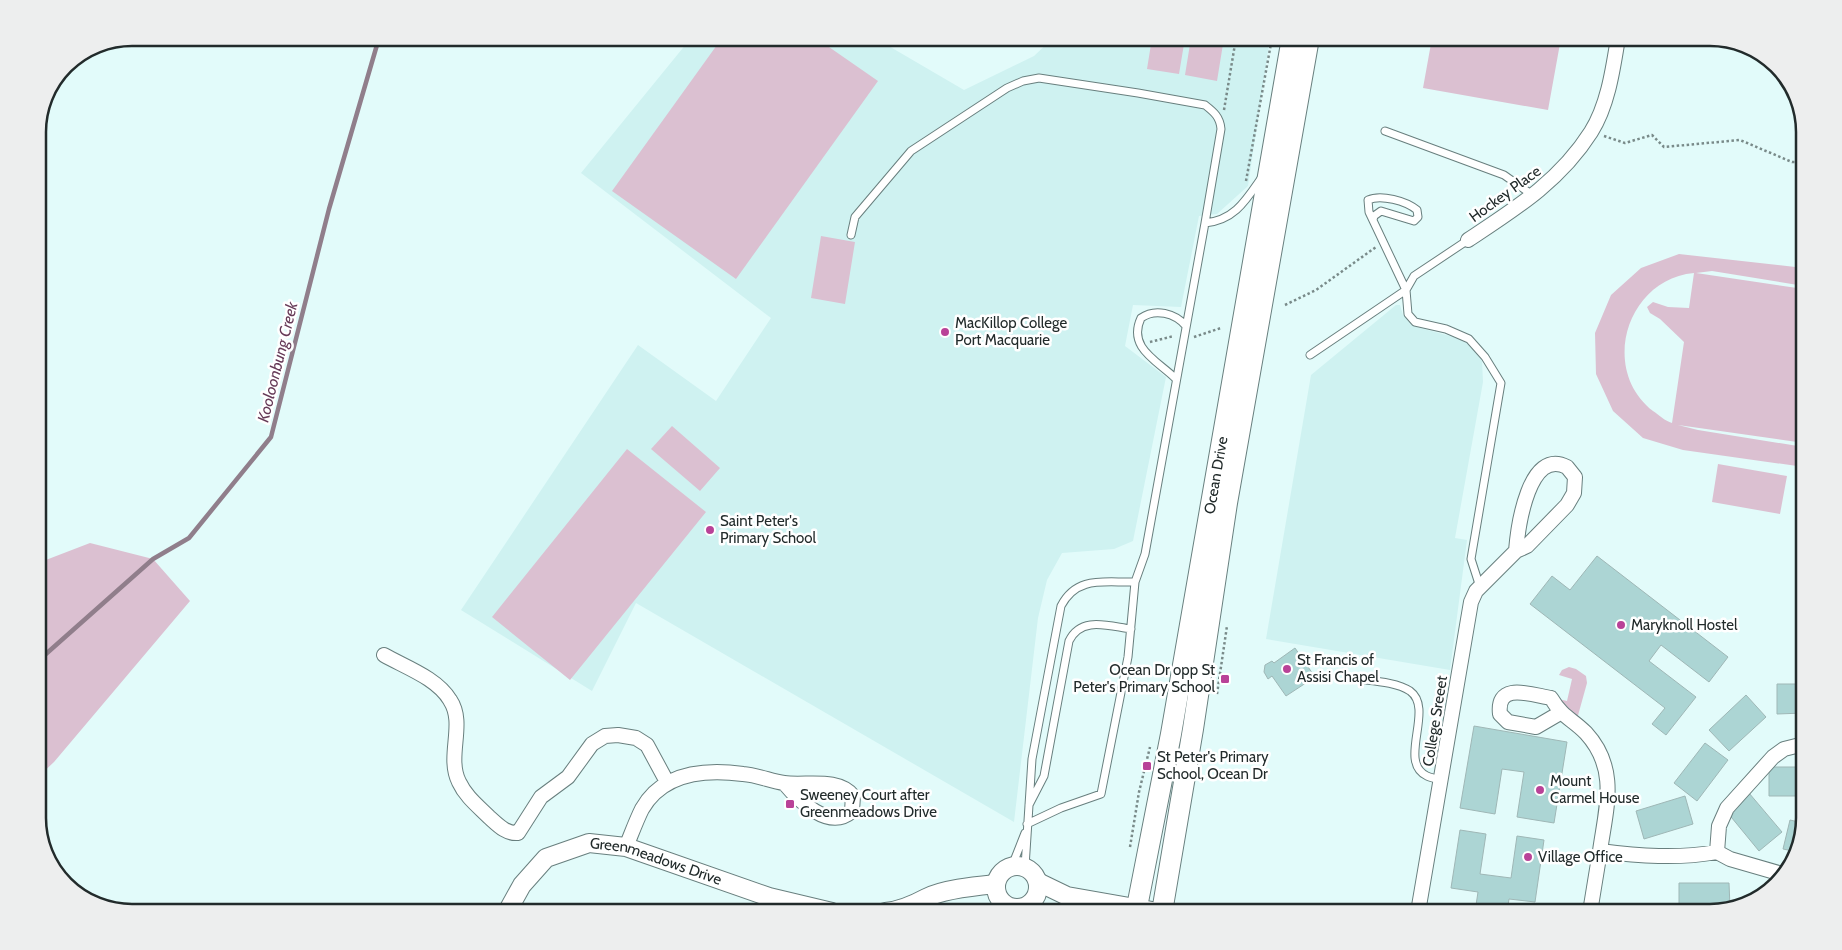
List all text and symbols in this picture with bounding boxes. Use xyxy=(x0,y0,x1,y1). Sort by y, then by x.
street label: Hockey Place xyxy=(1466,162,1545,226)
water label: Kooloonbung Creek xyxy=(253,299,302,424)
place label: MacKillop College Port Macquarie xyxy=(955,314,1067,349)
marker: MacKillop College Port Macquarie xyxy=(939,326,951,338)
street label: Ocean Drive xyxy=(1200,435,1232,516)
place label: Saint Peter's Primary School xyxy=(720,512,817,547)
marker: Saint Peter's Primary School xyxy=(704,524,716,536)
place label: Maryknoll Hostel xyxy=(1631,616,1738,634)
marker: Maryknoll Hostel xyxy=(1615,619,1627,631)
place label: St Francis of Assisi Chapel xyxy=(1297,651,1379,686)
place label: Ocean Dr opp St Peter's Primary School xyxy=(1073,661,1215,696)
marker: St Francis of Assisi Chapel xyxy=(1281,663,1293,675)
marker: Ocean Dr opp St Peter's Primary School xyxy=(1219,673,1231,685)
street label: College Sreeet xyxy=(1419,674,1451,768)
place label: St Peter's Primary School, Ocean Dr xyxy=(1157,748,1269,783)
marker: St Peter's Primary School, Ocean Dr xyxy=(1141,760,1153,772)
place label: Mount Carmel House xyxy=(1550,772,1640,807)
marker: Mount Carmel House xyxy=(1534,784,1546,796)
place label: Sweeney Court after Greenmeadows Drive xyxy=(800,786,937,821)
marker: Sweeney Court after Greenmeadows Drive xyxy=(784,798,796,810)
street label: Greenmeadows Drive xyxy=(589,834,724,889)
place label: Village Office xyxy=(1538,848,1623,866)
marker: Village Office xyxy=(1522,851,1534,863)

